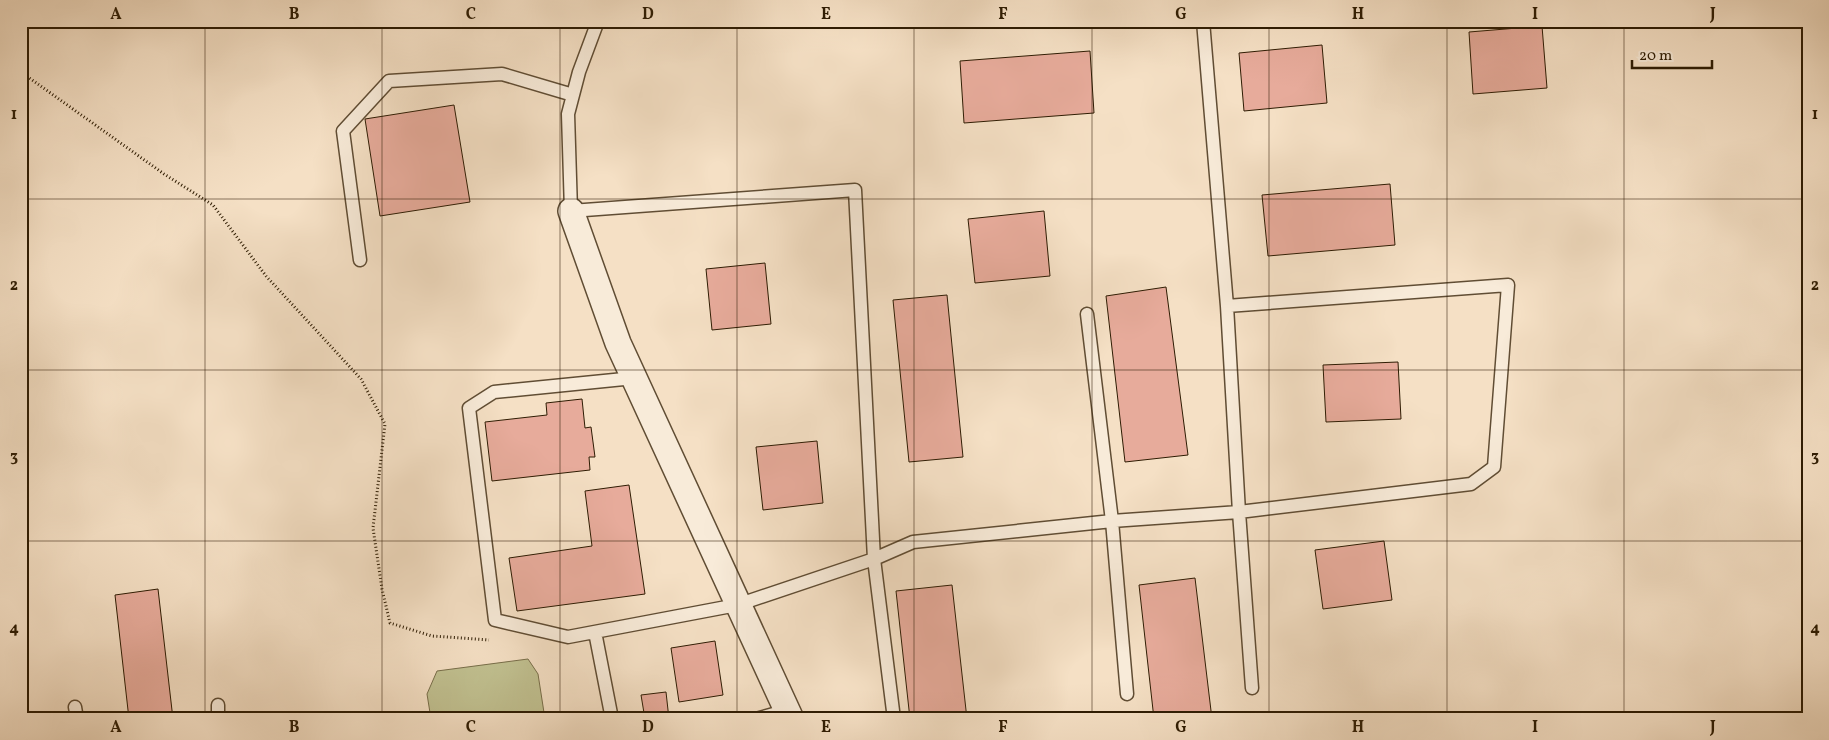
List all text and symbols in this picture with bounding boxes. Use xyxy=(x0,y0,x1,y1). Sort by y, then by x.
text: A xyxy=(110,4,122,26)
text: B xyxy=(289,4,300,26)
text: C xyxy=(466,4,476,26)
text: D xyxy=(642,4,654,26)
text: E xyxy=(821,4,831,26)
text: F xyxy=(998,4,1008,26)
text: G xyxy=(1175,4,1187,26)
text: H xyxy=(1352,4,1364,26)
text: I xyxy=(1532,4,1538,26)
text: J xyxy=(1709,4,1716,26)
scale bar xyxy=(1632,38,1712,70)
text: 20 m xyxy=(1639,46,1672,67)
text: 1 xyxy=(11,104,17,126)
text: 1 xyxy=(1812,104,1818,126)
text: 2 xyxy=(10,275,18,297)
text: 2 xyxy=(1811,275,1819,297)
text: 3 xyxy=(10,446,18,468)
text: 3 xyxy=(1811,446,1819,468)
text: 4 xyxy=(9,618,19,640)
text: 4 xyxy=(1810,618,1820,640)
text: A xyxy=(110,717,122,739)
text: B xyxy=(289,717,300,739)
text: C xyxy=(466,717,476,739)
text: D xyxy=(642,717,654,739)
text: E xyxy=(821,717,831,739)
text: F xyxy=(998,717,1008,739)
text: G xyxy=(1175,717,1187,739)
text: H xyxy=(1352,717,1364,739)
text: I xyxy=(1532,717,1538,739)
text: J xyxy=(1709,717,1716,739)

